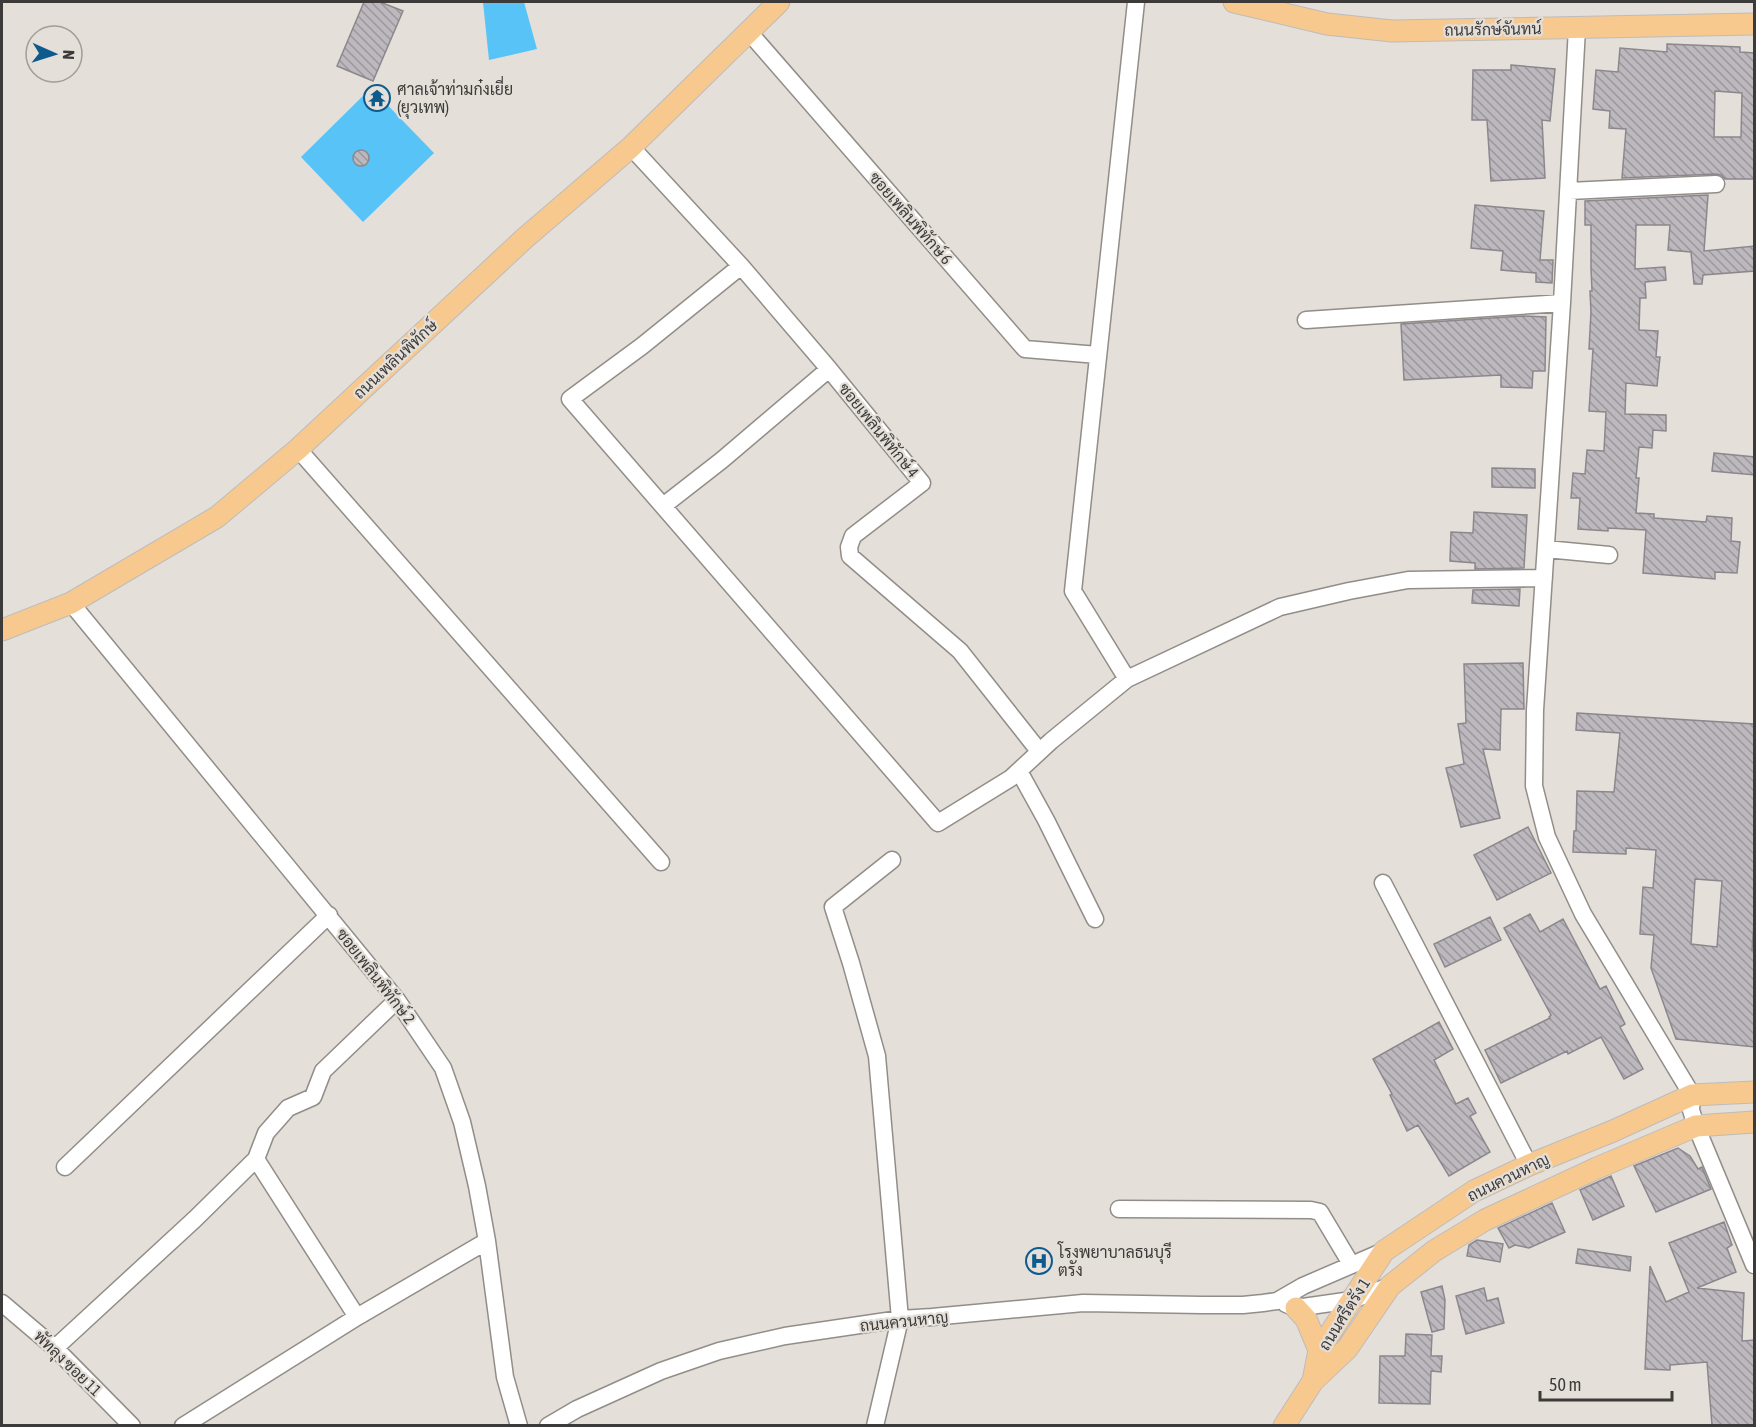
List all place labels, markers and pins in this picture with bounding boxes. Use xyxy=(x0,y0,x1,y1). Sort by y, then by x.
place label: ศาลเจ้าท่ามก๋งเยี่ย (ยุวเทพ) xyxy=(397,75,513,119)
temple icon: ศาลเจ้าท่ามก๋งเยี่ย (ยุวเทพ) xyxy=(362,83,392,113)
place label: โรงพยาบาลธนบุรี ตรัง xyxy=(1057,1241,1172,1279)
hospital icon: โรงพยาบาลธนบุรี ตรัง xyxy=(1024,1246,1054,1276)

